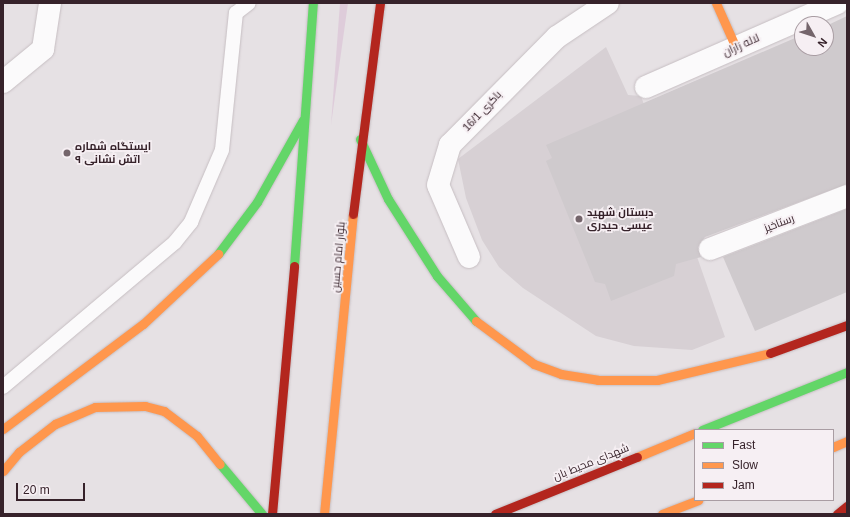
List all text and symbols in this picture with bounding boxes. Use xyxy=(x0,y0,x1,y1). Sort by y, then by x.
north arrow xyxy=(794,16,834,56)
street label: لاله زاران xyxy=(721,31,761,59)
text: N xyxy=(815,36,830,50)
street label: باکری 16/1 xyxy=(460,88,504,134)
place label: ایستگاه شماره ۹ اتش نشانی xyxy=(75,140,151,166)
marker: ایستگاه شماره ۹ اتش نشانی xyxy=(62,148,72,158)
place label: دبستان شهید عیسی حیدری xyxy=(587,206,654,232)
street label: رستاخیز xyxy=(762,211,796,235)
marker: دبستان شهید عیسی حیدری xyxy=(574,214,584,224)
street label: بلوار امام حسین xyxy=(328,221,348,293)
legend xyxy=(694,429,834,501)
text: Fast xyxy=(732,438,755,452)
street label: شهدای محیط بان xyxy=(551,441,631,483)
text: Slow xyxy=(732,458,758,472)
scale bar xyxy=(18,475,87,501)
text: Jam xyxy=(732,478,755,492)
text: 20 m xyxy=(23,483,50,497)

